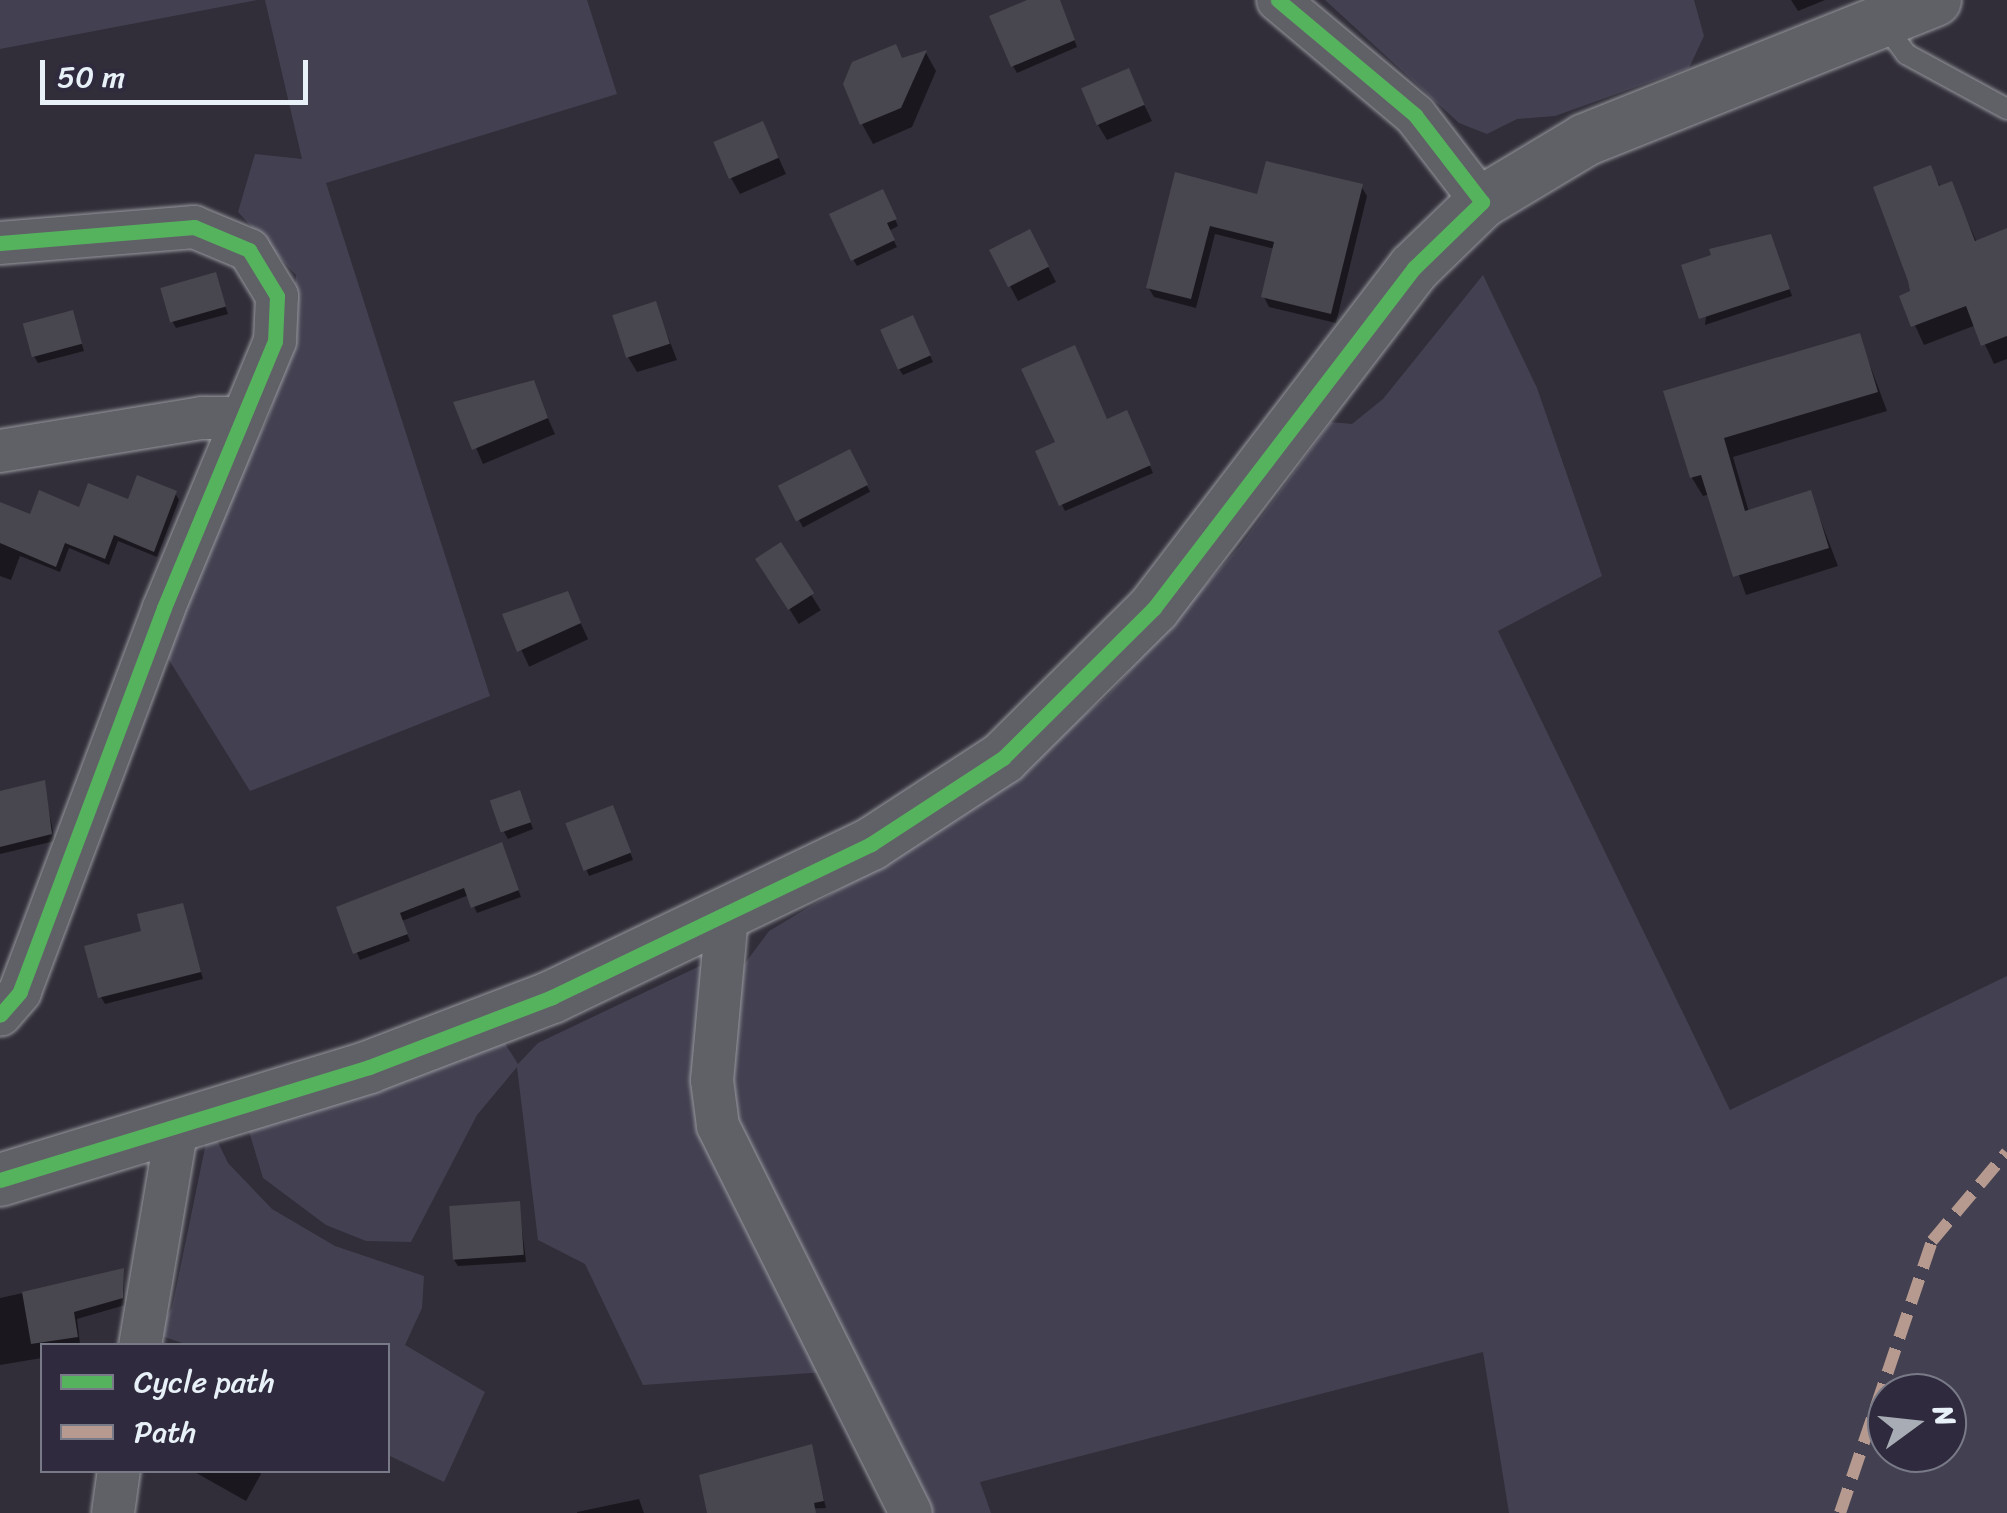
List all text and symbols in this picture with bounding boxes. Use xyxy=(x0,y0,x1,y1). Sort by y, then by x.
scale bar xyxy=(45,40,312,102)
text: 50 m xyxy=(57,50,125,104)
legend xyxy=(40,1343,390,1473)
text: Cycle path xyxy=(134,1355,275,1409)
north arrow xyxy=(1867,1373,1967,1473)
text: N xyxy=(1918,1400,1971,1431)
text: Path xyxy=(134,1405,196,1459)

